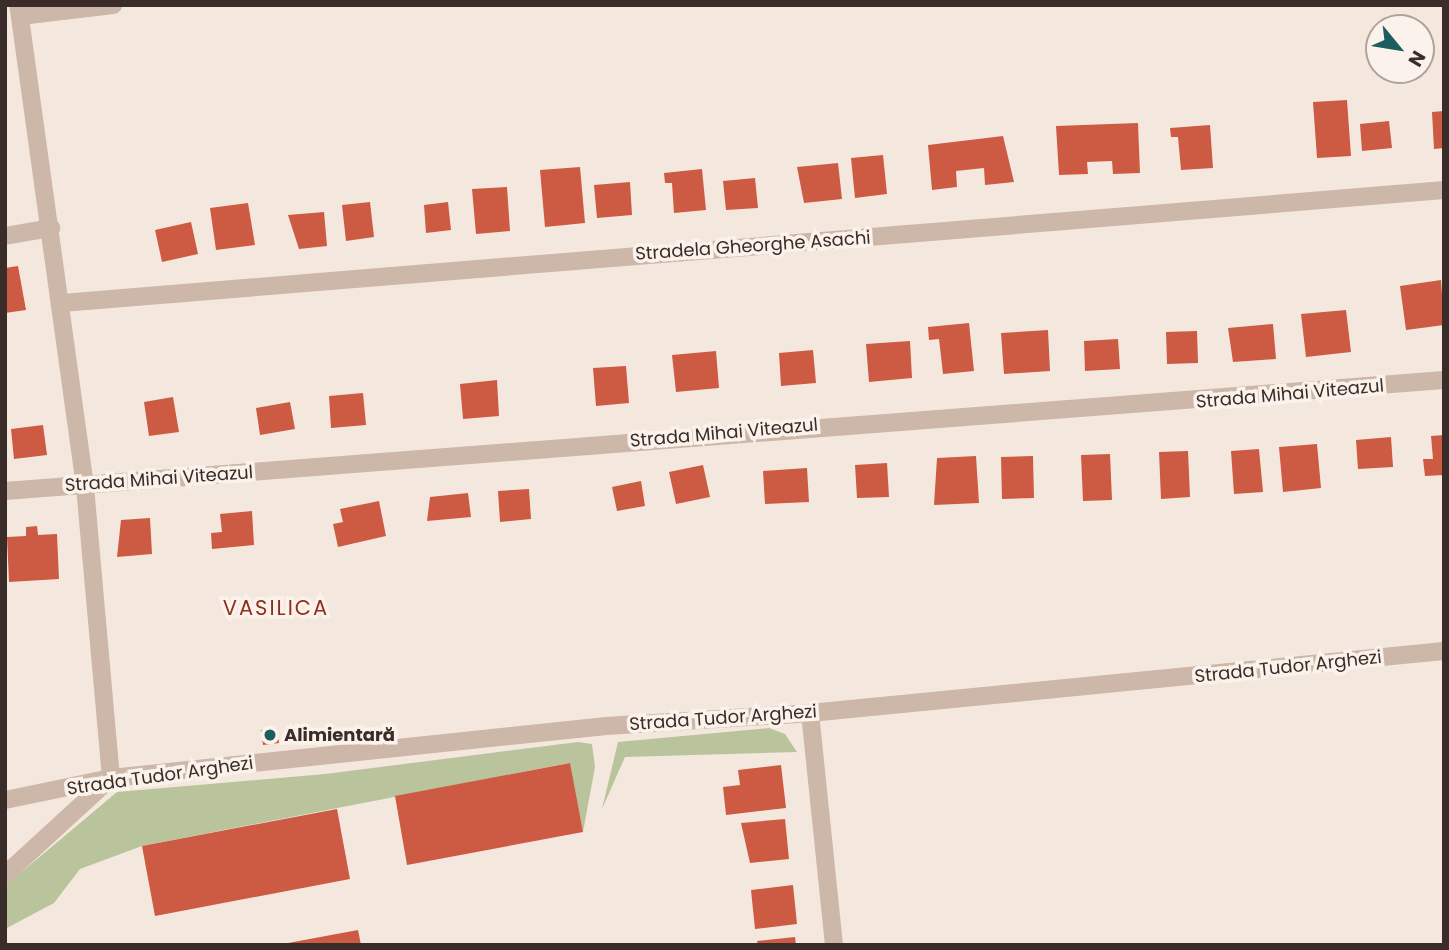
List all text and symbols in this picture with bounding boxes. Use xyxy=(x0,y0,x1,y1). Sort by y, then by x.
north arrow xyxy=(1365,14,1435,84)
text: N xyxy=(1402,46,1432,72)
street label: Stradela Gheorghe Asachi xyxy=(635,227,871,265)
street label: Strada Mihai Viteazul xyxy=(1195,375,1385,413)
street label: Strada Mihai Viteazul xyxy=(629,414,819,452)
street label: Strada Mihai Viteazul xyxy=(64,462,254,496)
district label: VASILICA xyxy=(224,595,328,621)
street label: Strada Tudor Arghezi xyxy=(1193,646,1383,688)
street label: Strada Tudor Arghezi xyxy=(629,701,817,735)
place label: Alimientară xyxy=(284,724,395,746)
marker: Alimientară xyxy=(262,727,278,743)
street label: Strada Tudor Arghezi xyxy=(65,752,255,800)

